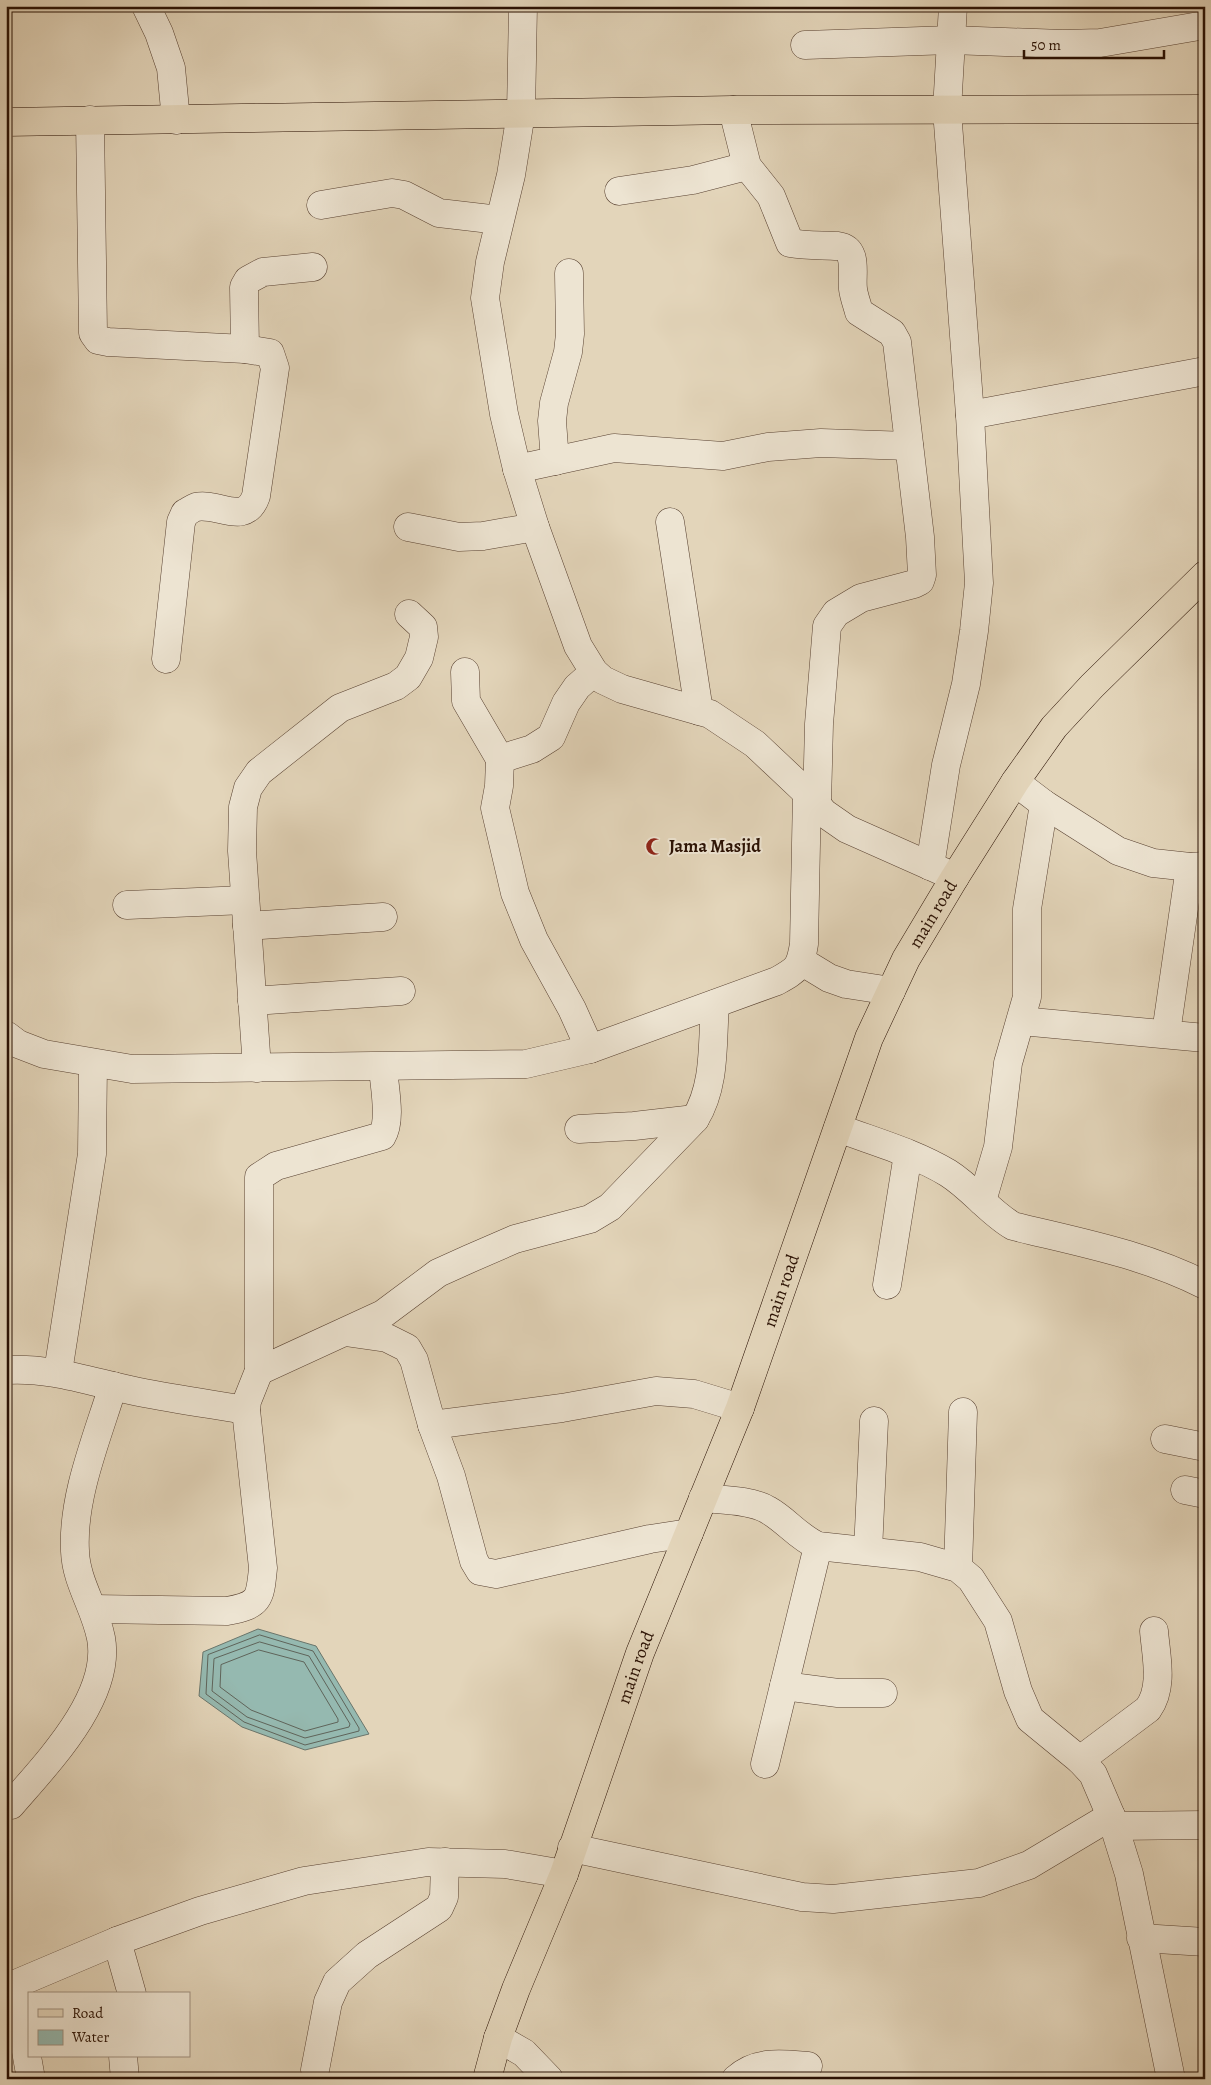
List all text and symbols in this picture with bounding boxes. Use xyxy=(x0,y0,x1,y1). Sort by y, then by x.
scale bar xyxy=(1024,28,1164,60)
text: 50 m xyxy=(1031,35,1061,55)
place label: Jama Masjid xyxy=(669,834,761,858)
mosque icon: Jama Masjid xyxy=(645,836,665,856)
street label: main road xyxy=(903,875,963,953)
street label: main road xyxy=(757,1251,805,1330)
street label: main road xyxy=(611,1627,660,1707)
legend xyxy=(28,1992,190,2058)
text: Road xyxy=(72,2003,104,2023)
text: Water xyxy=(71,2027,109,2047)

